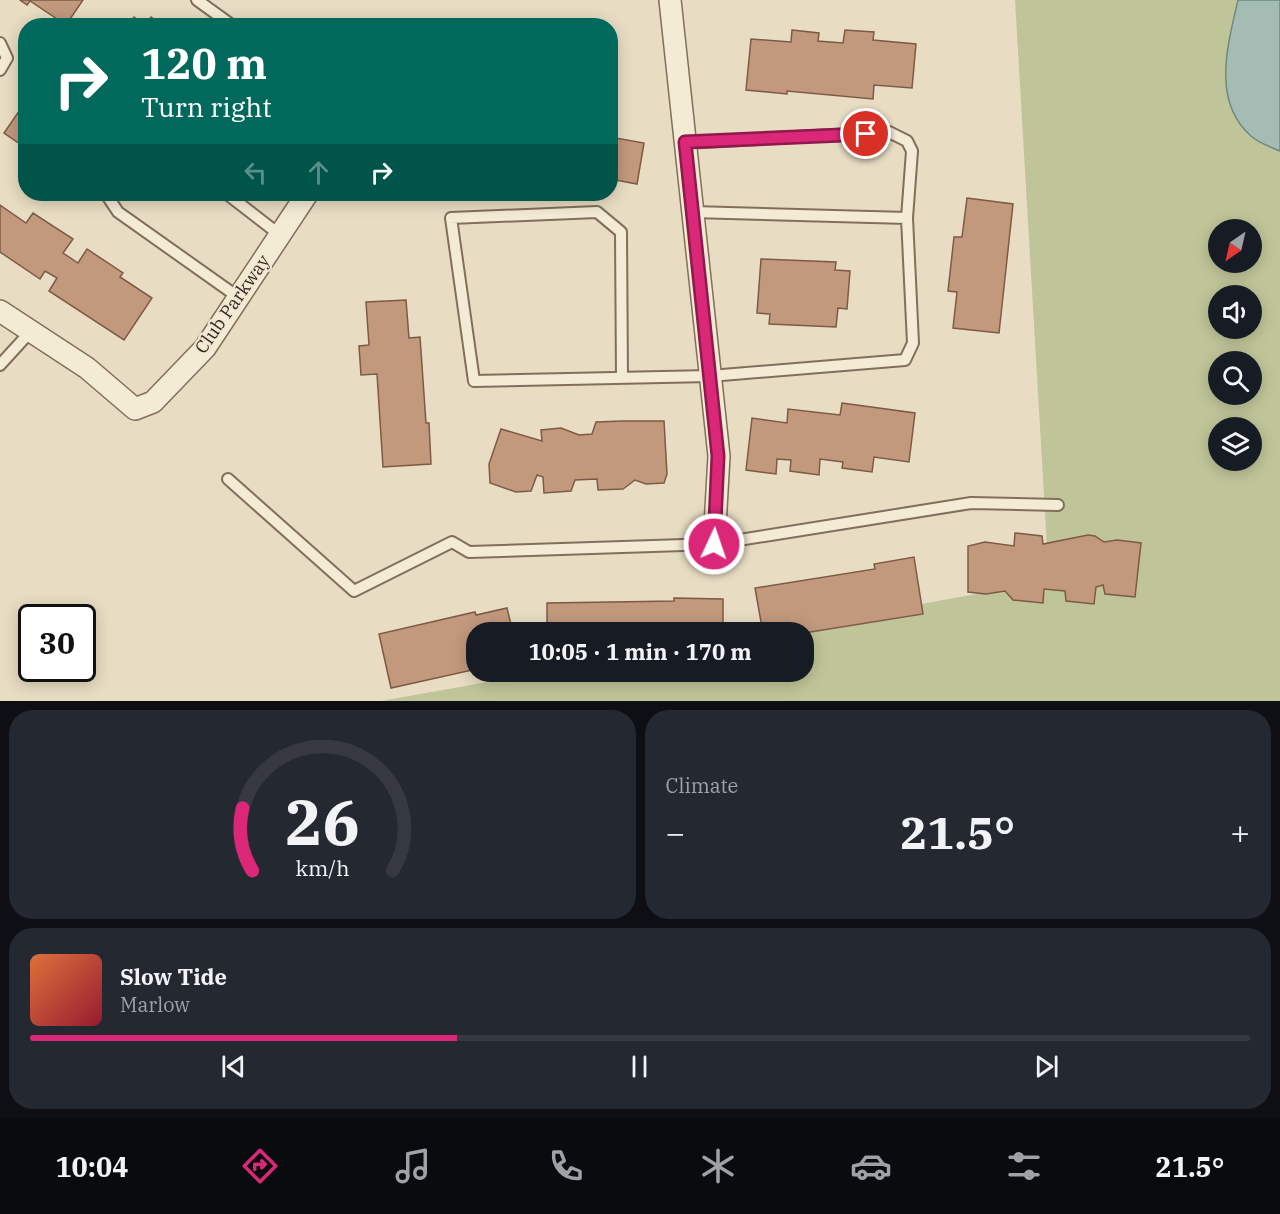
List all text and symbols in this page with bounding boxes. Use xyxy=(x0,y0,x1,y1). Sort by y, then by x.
text: 120 m xyxy=(141,36,267,91)
icon: right xyxy=(42,42,120,120)
text: Turn right xyxy=(141,89,272,124)
pin xyxy=(840,108,891,159)
icon: arrive xyxy=(849,117,882,150)
icon: left xyxy=(239,156,272,189)
icon: ahead xyxy=(302,156,335,189)
icon: right xyxy=(365,156,398,189)
north arrow xyxy=(1208,219,1262,273)
map controls xyxy=(1208,219,1262,471)
street label: Club Parkway xyxy=(189,250,275,358)
button: sound xyxy=(1208,285,1262,339)
button: search xyxy=(1208,351,1262,405)
button: layers xyxy=(1208,417,1262,471)
position arrow xyxy=(682,512,746,576)
speed limit sign: 30 xyxy=(18,604,96,682)
text: 10:05 · 1 min · 170 m xyxy=(528,637,752,666)
text: Climate xyxy=(666,772,738,799)
text: 26 xyxy=(285,781,360,862)
text: 21.5° xyxy=(900,803,1015,861)
text: − xyxy=(666,811,685,854)
text: + xyxy=(1230,811,1250,854)
text: km/h xyxy=(295,855,349,883)
text: Slow Tide xyxy=(120,962,227,991)
text: Marlow xyxy=(120,991,190,1018)
icon: previous xyxy=(217,1050,250,1083)
icon: pause xyxy=(623,1050,656,1083)
icon: next xyxy=(1030,1050,1063,1083)
icon: directions xyxy=(239,1145,281,1187)
icon: music xyxy=(392,1145,434,1187)
icon: phone xyxy=(545,1145,587,1187)
icon: climate xyxy=(697,1145,739,1187)
icon: car xyxy=(850,1145,892,1187)
icon: filters xyxy=(1003,1145,1045,1187)
text: 10:04 xyxy=(55,1149,128,1184)
text: 21.5° xyxy=(1156,1149,1225,1184)

